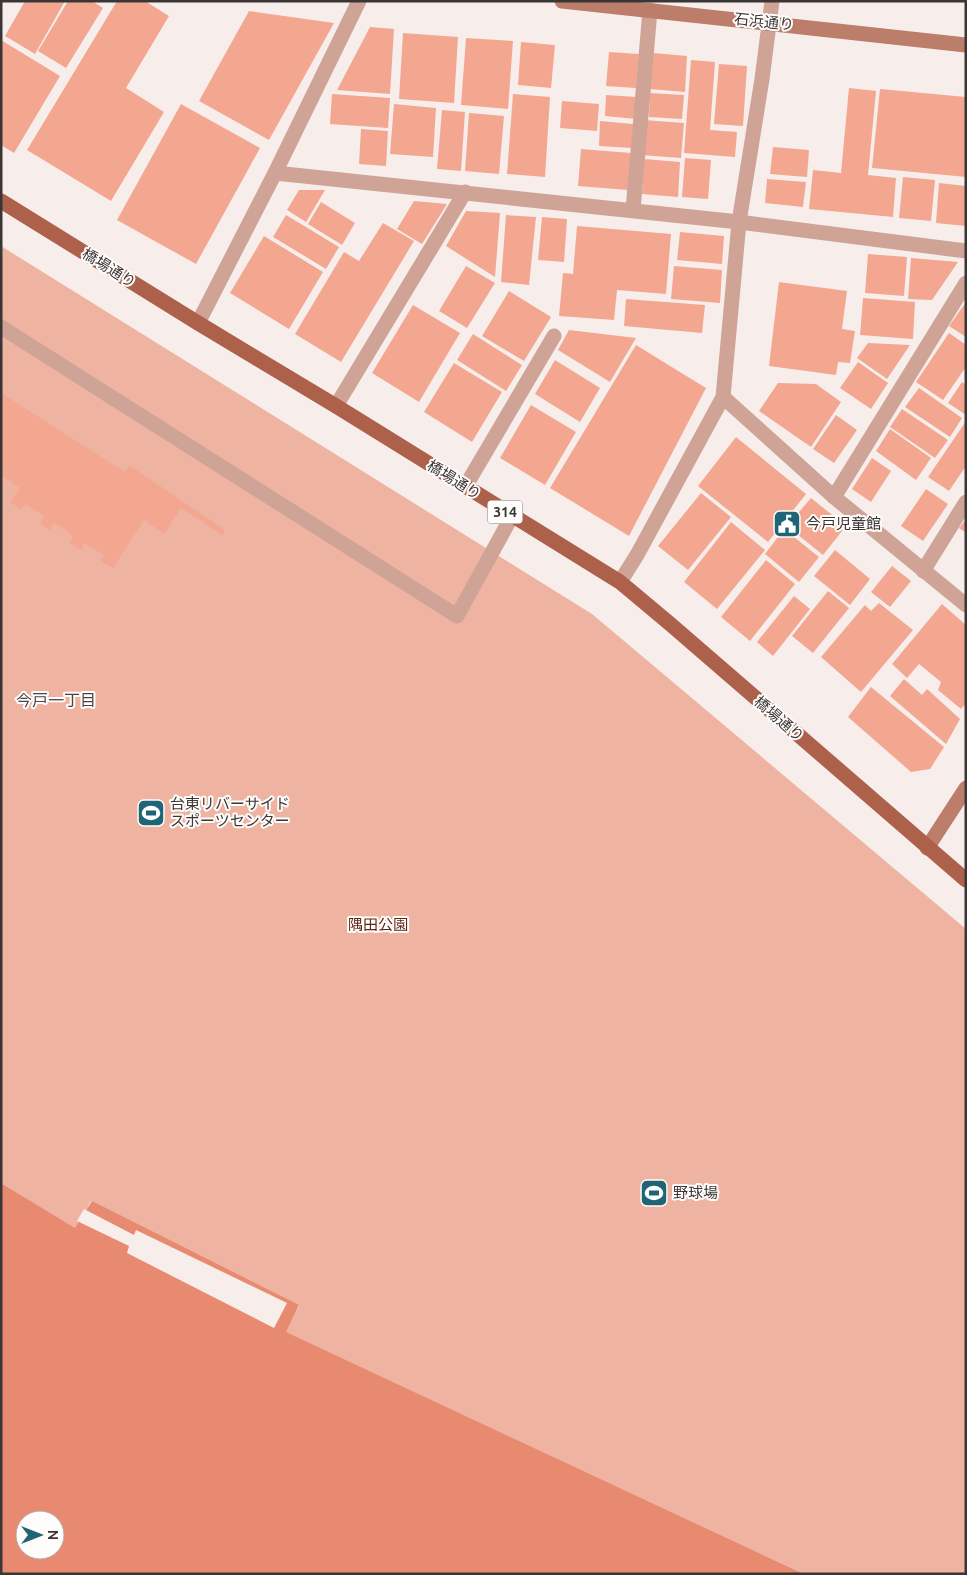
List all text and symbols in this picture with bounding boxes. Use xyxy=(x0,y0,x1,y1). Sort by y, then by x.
street label: 石浜通り xyxy=(733,10,795,33)
street label: 橋場通り xyxy=(79,244,139,291)
street label: 橋場通り xyxy=(424,456,484,503)
road number: 314 xyxy=(488,501,522,524)
public building icon: 今戸児童館 xyxy=(772,509,802,539)
place label: 今戸児童館 xyxy=(806,515,881,532)
district label: 今戸一丁目 xyxy=(16,691,96,709)
street label: 橋場通り xyxy=(751,693,808,745)
place label: 台東リバーサイド スポーツセンター xyxy=(170,795,290,829)
sports icon: 台東リバーサイド スポーツセンター xyxy=(136,798,166,828)
park label: 隅田公園 xyxy=(348,916,408,933)
sports icon: 野球場 xyxy=(639,1178,669,1208)
place label: 野球場 xyxy=(673,1184,718,1201)
north arrow xyxy=(15,1510,65,1560)
text: N xyxy=(45,1530,61,1540)

